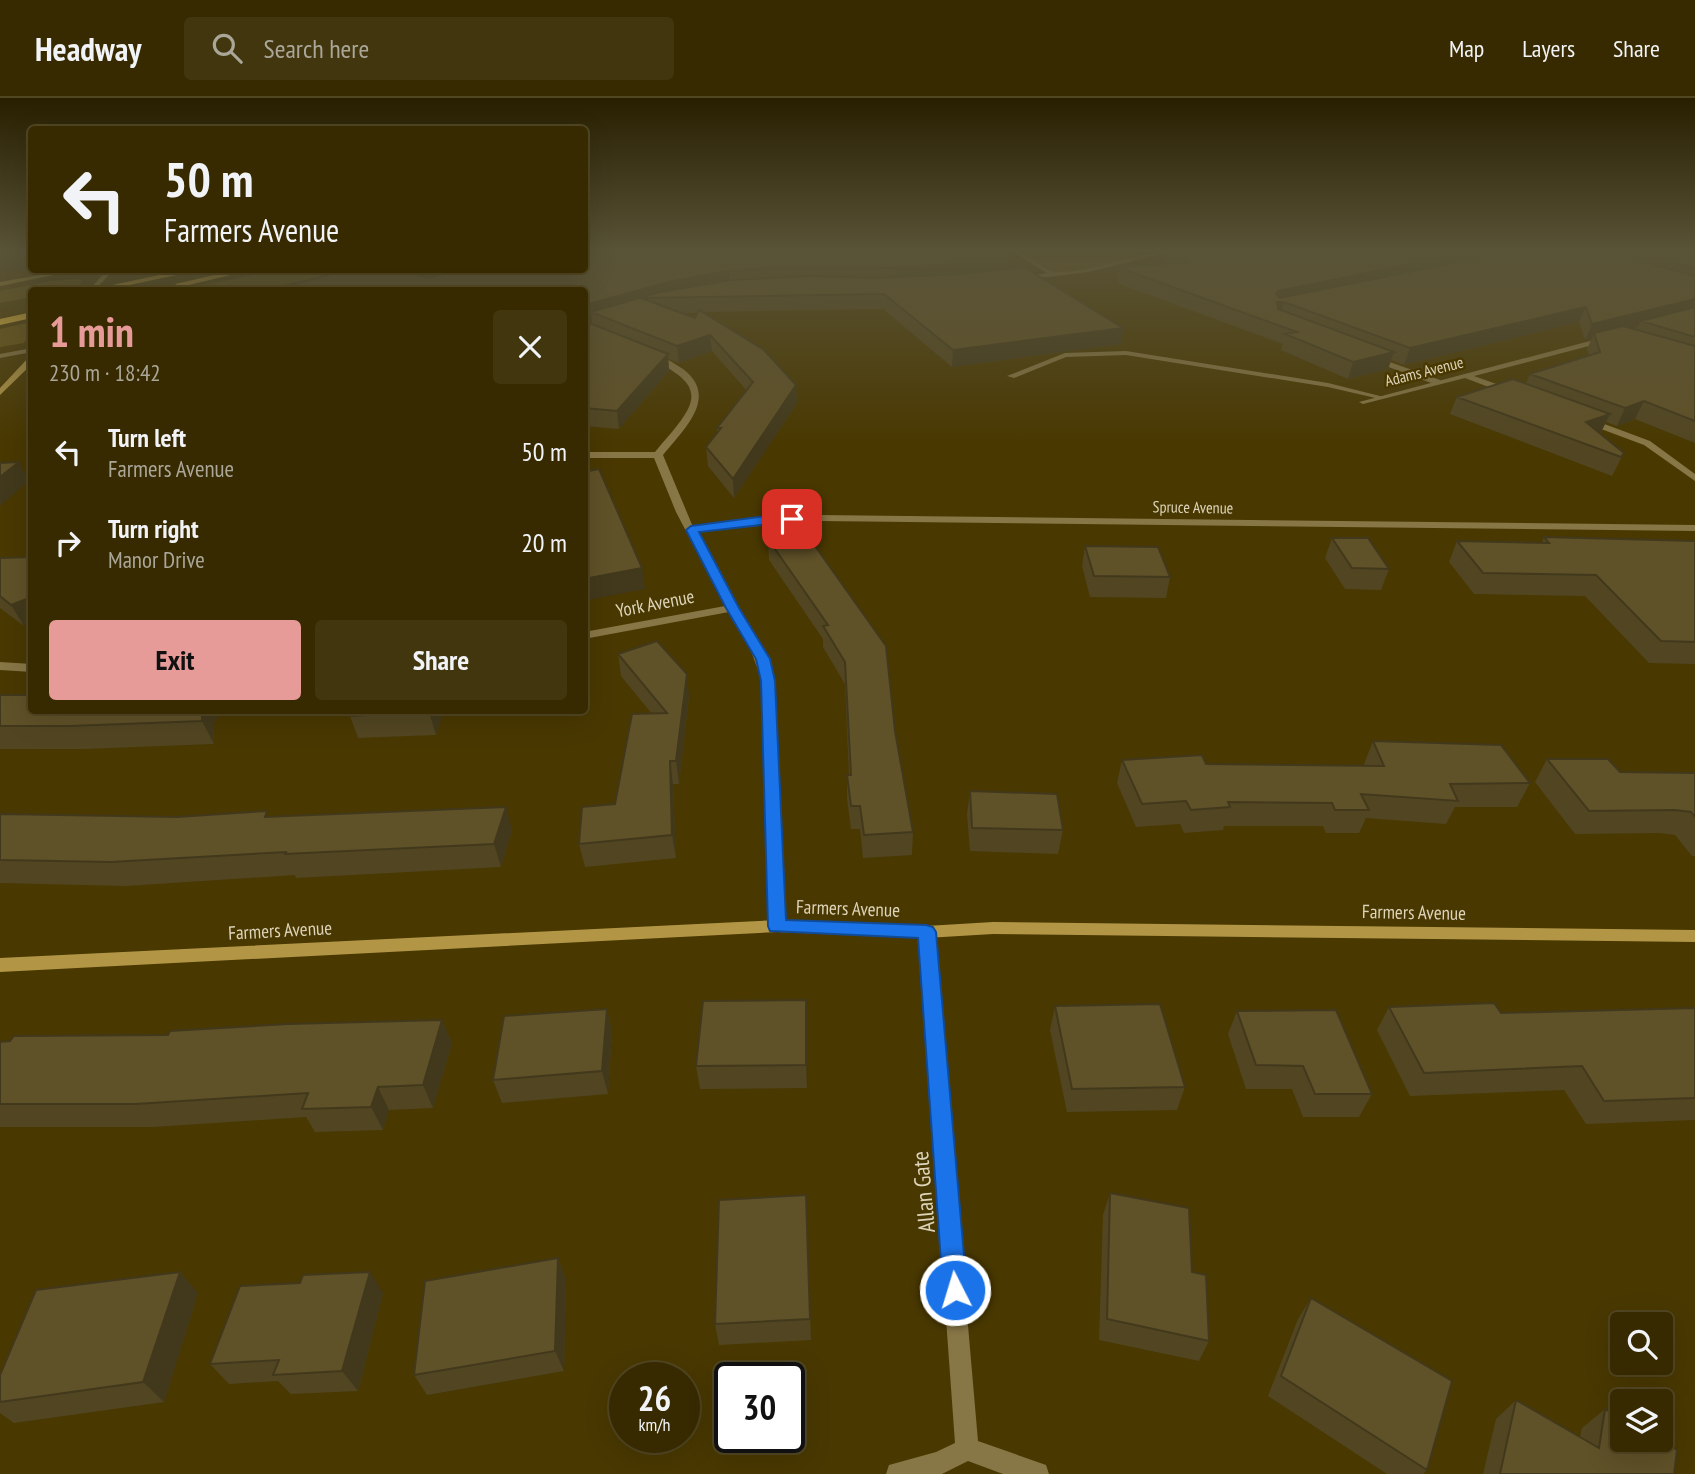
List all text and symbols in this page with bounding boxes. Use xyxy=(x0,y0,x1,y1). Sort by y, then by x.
search box xyxy=(184,17,674,80)
text: Headway xyxy=(35,27,142,70)
icon: search xyxy=(208,29,246,67)
text: Search here xyxy=(264,32,369,65)
text: Map xyxy=(1449,33,1484,64)
text: Layers xyxy=(1522,33,1575,64)
text: Share xyxy=(1613,33,1660,64)
text: 50 m xyxy=(164,147,253,211)
icon: left xyxy=(49,154,140,245)
text: Farmers Avenue xyxy=(164,209,339,251)
text: 1 min xyxy=(49,304,134,359)
button: close xyxy=(493,310,567,384)
street label: Adams Avenue xyxy=(1383,352,1465,390)
text: 230 m · 18:42 xyxy=(49,358,161,387)
text: Turn left xyxy=(108,421,186,454)
icon: left xyxy=(49,433,87,471)
text: 50 m xyxy=(521,435,567,468)
text: Farmers Avenue xyxy=(108,454,234,483)
pin xyxy=(762,489,822,549)
street label: Spruce Avenue xyxy=(1153,496,1233,518)
icon: arrive xyxy=(773,500,811,538)
text: Turn right xyxy=(108,512,199,545)
icon: right xyxy=(49,524,87,562)
text: 20 m xyxy=(521,526,567,559)
text: Manor Drive xyxy=(108,545,205,574)
street label: York Avenue xyxy=(614,584,696,622)
button: Exit xyxy=(49,620,301,700)
button: Share xyxy=(315,620,567,700)
street label: Farmers Avenue xyxy=(796,894,901,922)
street label: Farmers Avenue xyxy=(1362,899,1466,925)
street label: Farmers Avenue xyxy=(227,915,333,945)
street label: Allan Gate xyxy=(905,1150,941,1234)
position arrow xyxy=(918,1253,992,1327)
map controls xyxy=(1610,1312,1673,1452)
button: search xyxy=(1610,1312,1673,1375)
speed limit sign: 30 xyxy=(714,1362,805,1453)
text: 26 xyxy=(638,1375,671,1421)
button: layers xyxy=(1610,1389,1673,1452)
text: km/h xyxy=(639,1413,670,1436)

